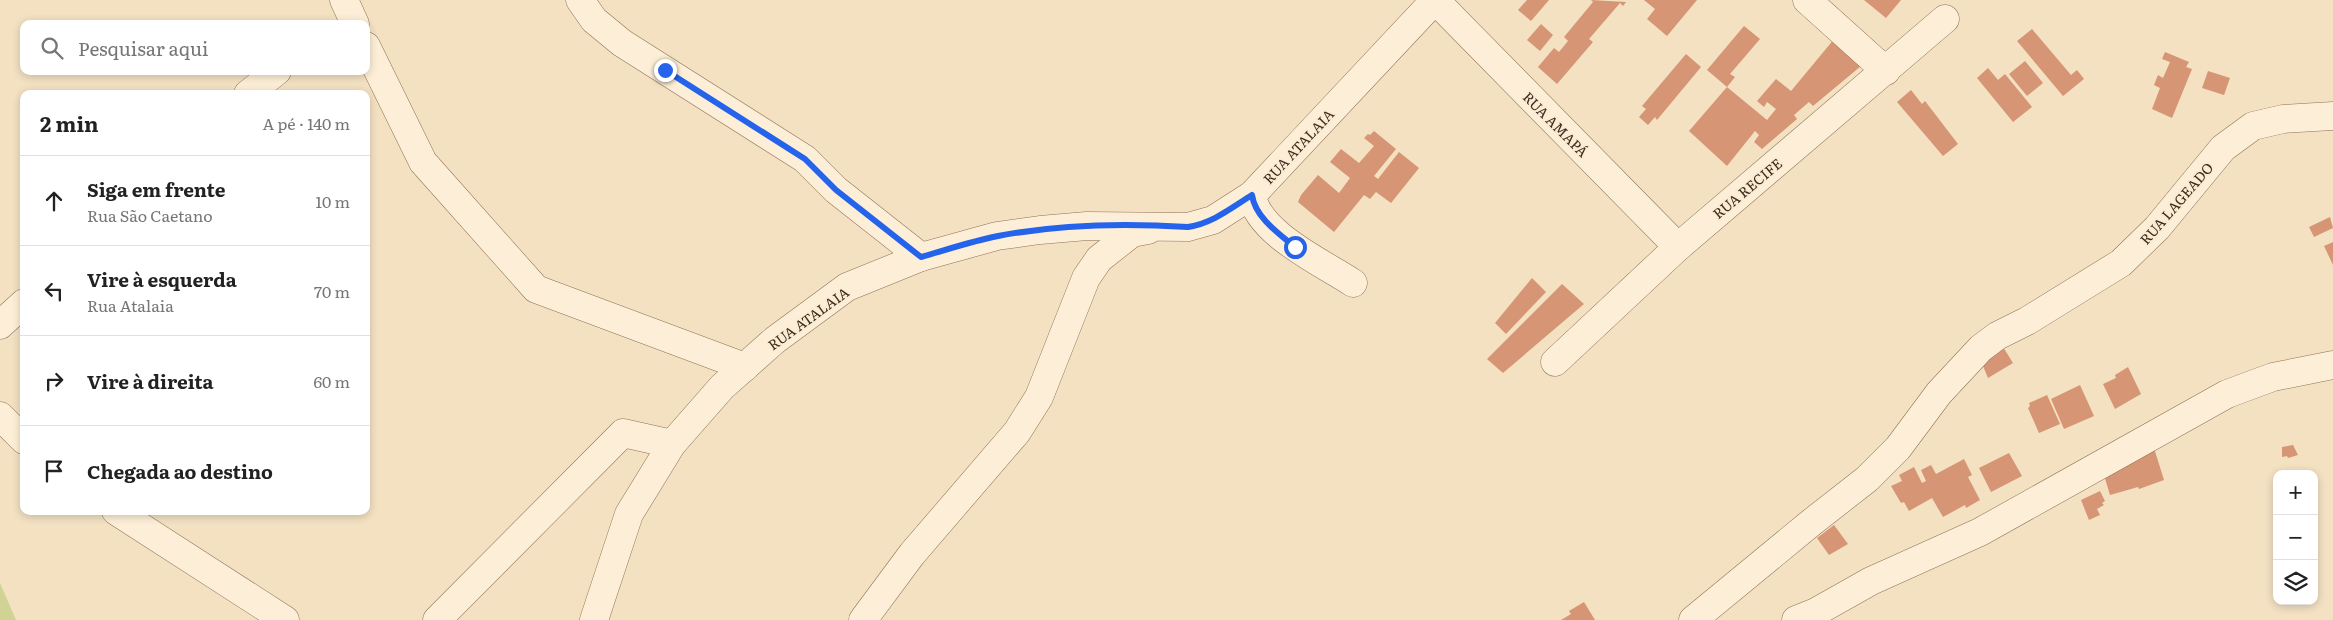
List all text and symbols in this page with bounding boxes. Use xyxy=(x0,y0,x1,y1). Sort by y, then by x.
search box xyxy=(20,20,370,75)
icon: search xyxy=(38,34,66,62)
text: Pesquisar aqui xyxy=(78,34,208,62)
route end xyxy=(654,59,677,82)
street label: RUA AMAPÁ xyxy=(1519,87,1594,162)
street label: RUA ATALAIA xyxy=(1258,104,1339,188)
text: 2 min xyxy=(40,107,99,138)
text: A pé · 140 m xyxy=(262,111,350,135)
street label: RUA RECIFE xyxy=(1708,153,1786,223)
street label: RUA LAGEADO xyxy=(2135,158,2217,248)
text: Siga em frente xyxy=(87,175,225,203)
icon: ahead xyxy=(40,187,68,215)
text: 10 m xyxy=(316,189,350,213)
text: Rua São Caetano xyxy=(87,203,213,227)
route start xyxy=(1284,236,1307,259)
text: Vire à esquerda xyxy=(87,265,237,293)
icon: left xyxy=(40,277,68,305)
text: 70 m xyxy=(314,279,350,303)
street label: RUA ATALAIA xyxy=(763,281,853,354)
text: Rua Atalaia xyxy=(87,293,174,317)
icon: right xyxy=(40,367,68,395)
text: Vire à direita xyxy=(87,367,214,395)
text: 60 m xyxy=(313,369,350,393)
icon: arrive xyxy=(40,457,68,485)
text: Chegada ao destino xyxy=(87,457,273,485)
map controls xyxy=(2273,470,2318,605)
button: + xyxy=(2273,470,2318,515)
button: − xyxy=(2273,515,2318,560)
button: layers xyxy=(2273,560,2318,605)

